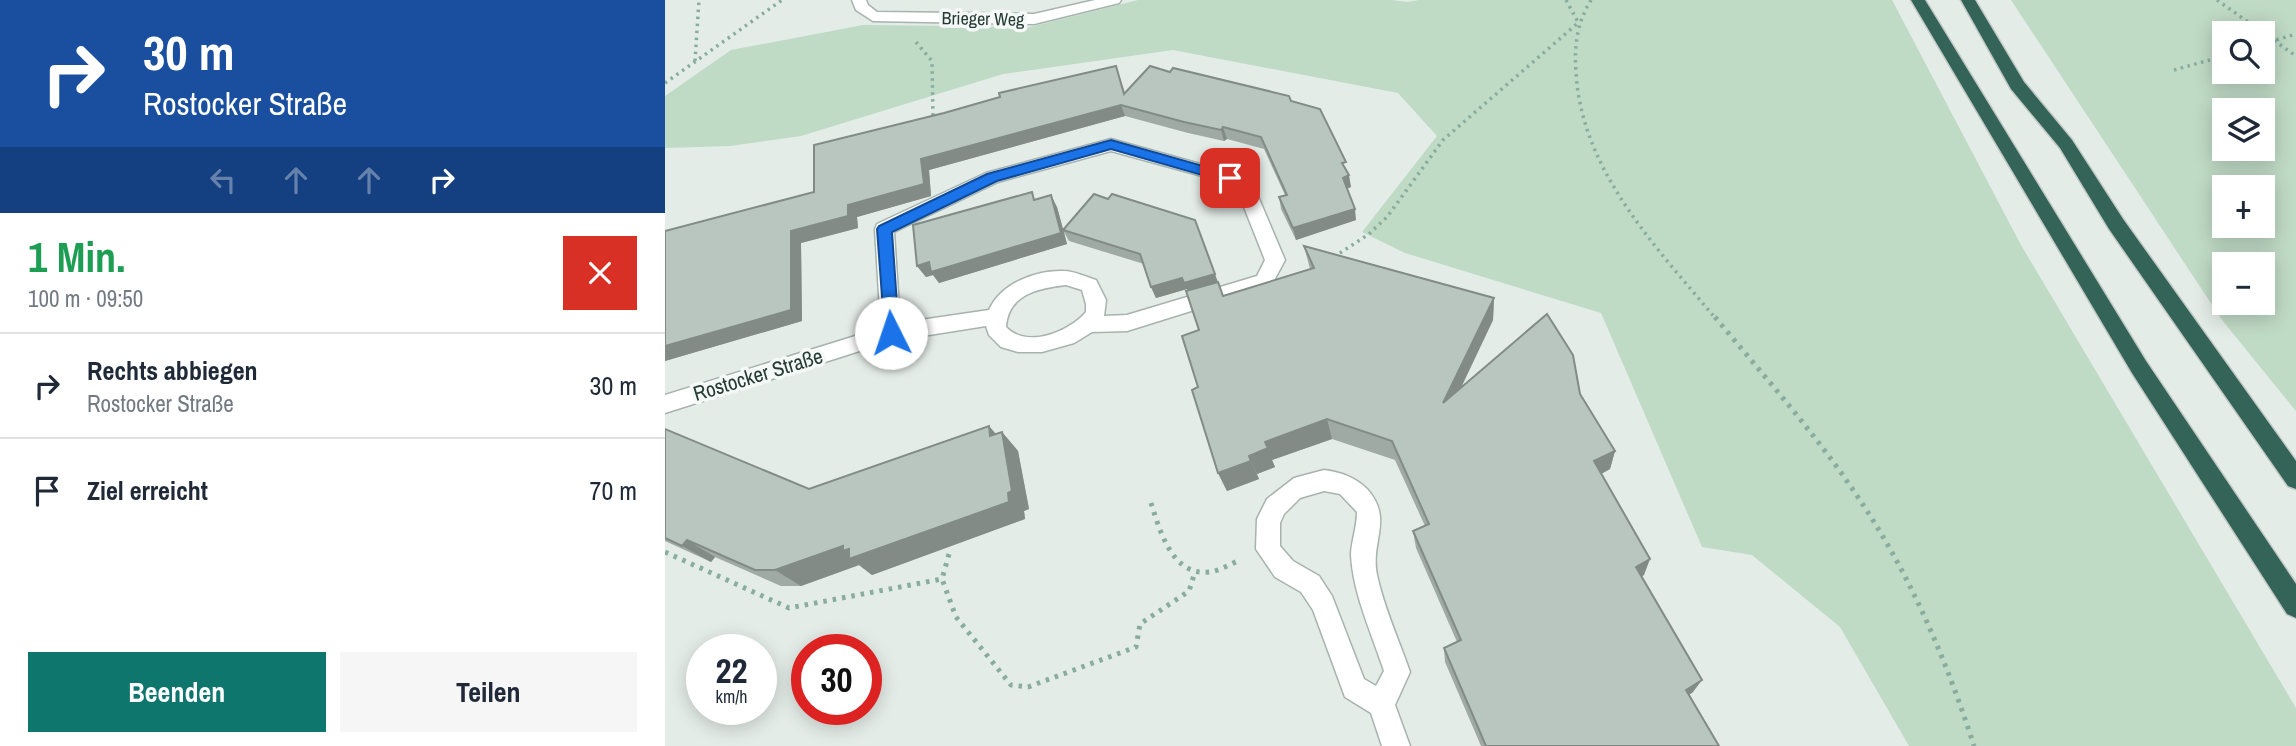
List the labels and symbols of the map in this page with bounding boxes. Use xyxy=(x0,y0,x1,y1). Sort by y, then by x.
street label: Brieger Weg xyxy=(941,5,1025,32)
pin xyxy=(1200,148,1260,208)
position arrow xyxy=(854,296,928,370)
street label: Rostocker Straße xyxy=(690,341,826,408)
speed limit sign: 30 xyxy=(791,634,882,725)

